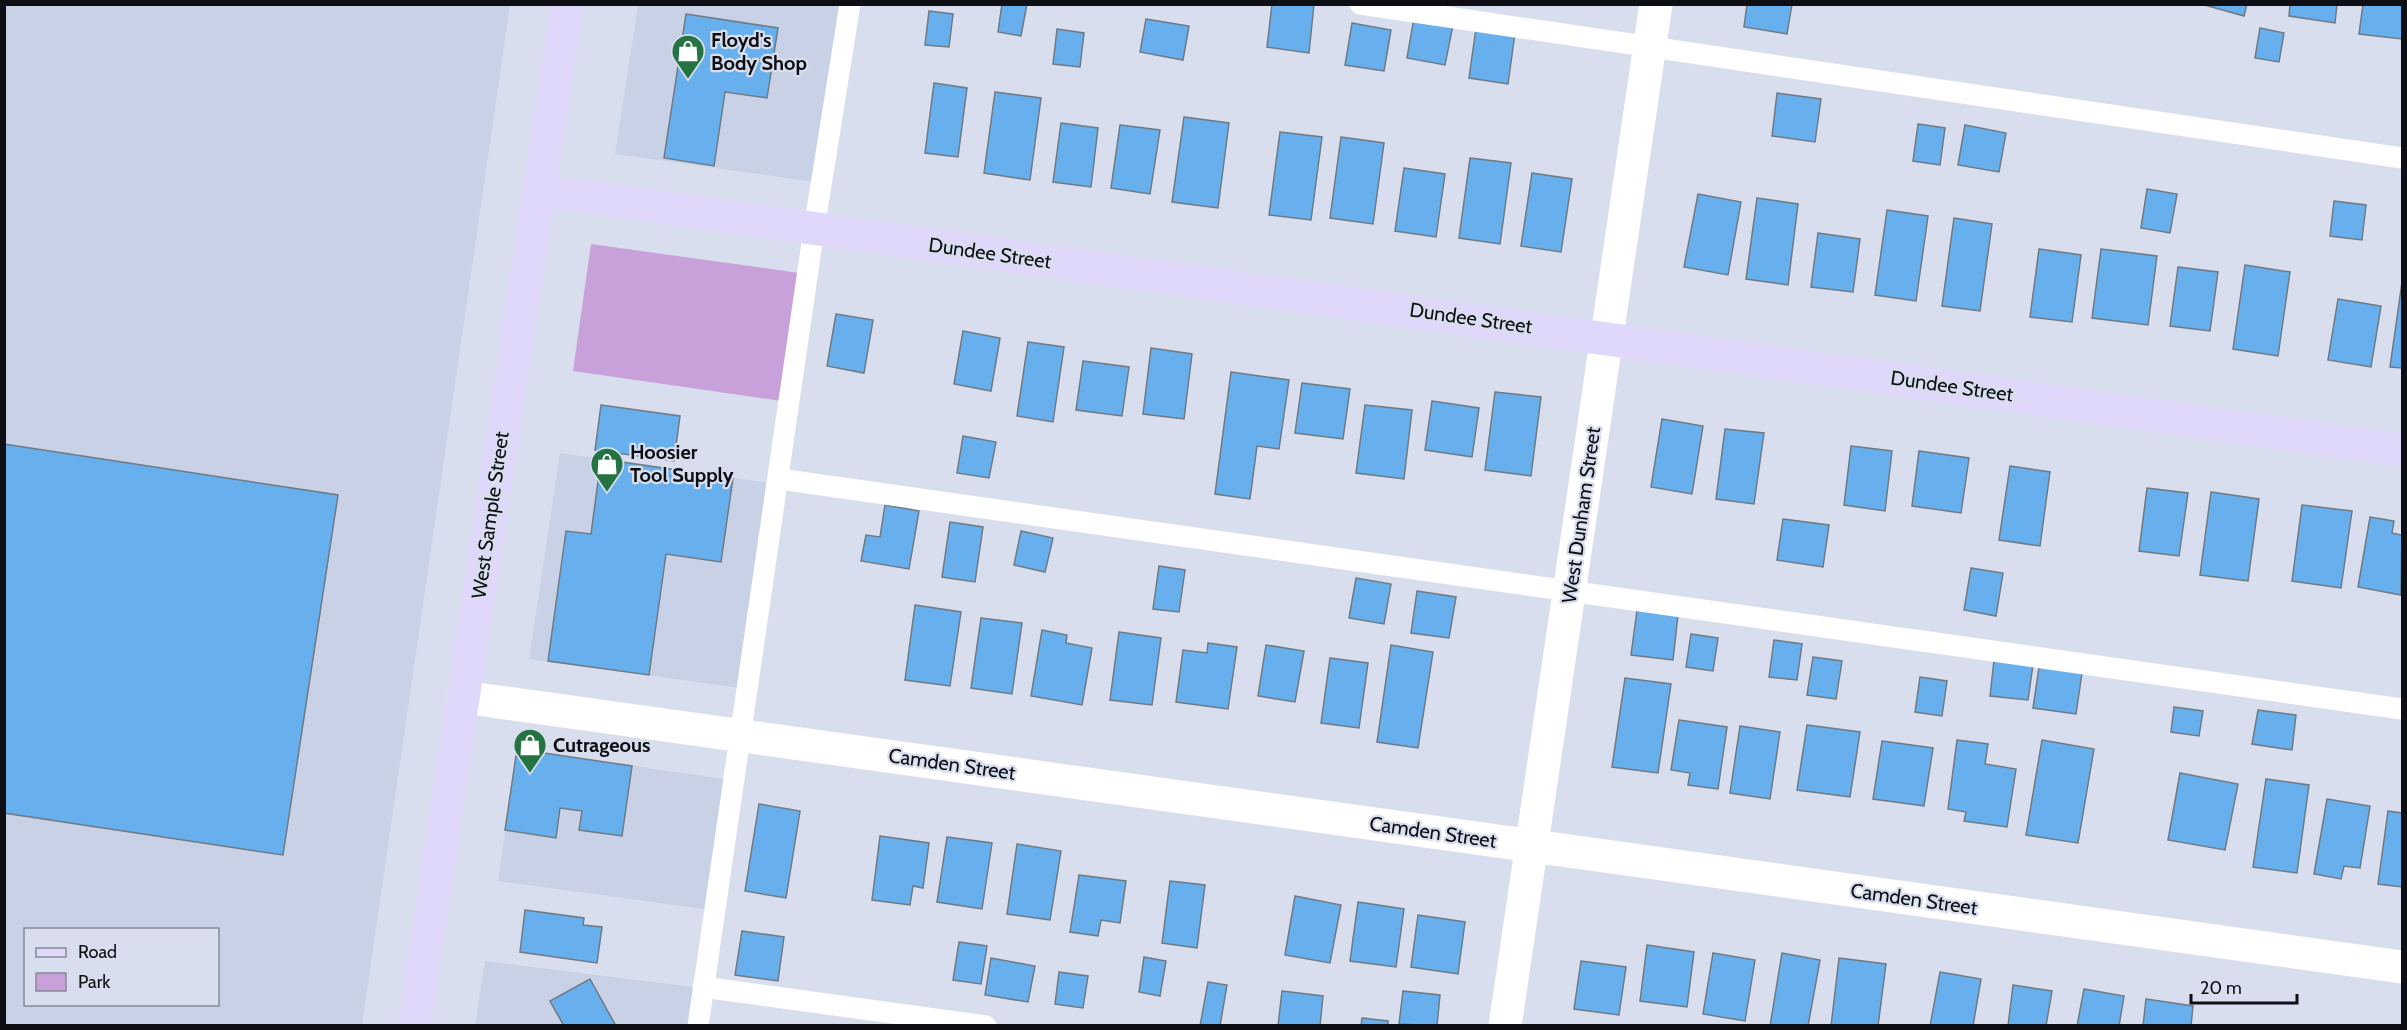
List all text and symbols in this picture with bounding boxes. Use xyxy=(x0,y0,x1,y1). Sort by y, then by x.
place label: Floyd's Body Shop xyxy=(711,28,807,75)
shop icon: Floyd's Body Shop xyxy=(670,33,706,80)
street label: Dundee Street xyxy=(927,233,1053,274)
street label: Dundee Street xyxy=(1408,298,1534,339)
street label: Dundee Street xyxy=(1889,366,2015,407)
street label: West Dunham Street xyxy=(1557,425,1605,605)
street label: West Sample Street xyxy=(466,430,514,600)
place label: Hoosier Tool Supply xyxy=(630,440,734,487)
shop icon: Hoosier Tool Supply xyxy=(589,446,625,493)
shop icon: Cutrageous xyxy=(512,727,548,774)
place label: Cutrageous xyxy=(553,733,650,757)
street label: Camden Street xyxy=(887,743,1017,785)
street label: Camden Street xyxy=(1368,811,1498,853)
street label: Camden Street xyxy=(1849,878,1979,920)
legend xyxy=(24,928,219,1006)
text: Road xyxy=(78,941,117,963)
scale bar xyxy=(2191,967,2298,1005)
text: Park xyxy=(78,971,111,993)
text: 20 m xyxy=(2200,977,2242,999)

